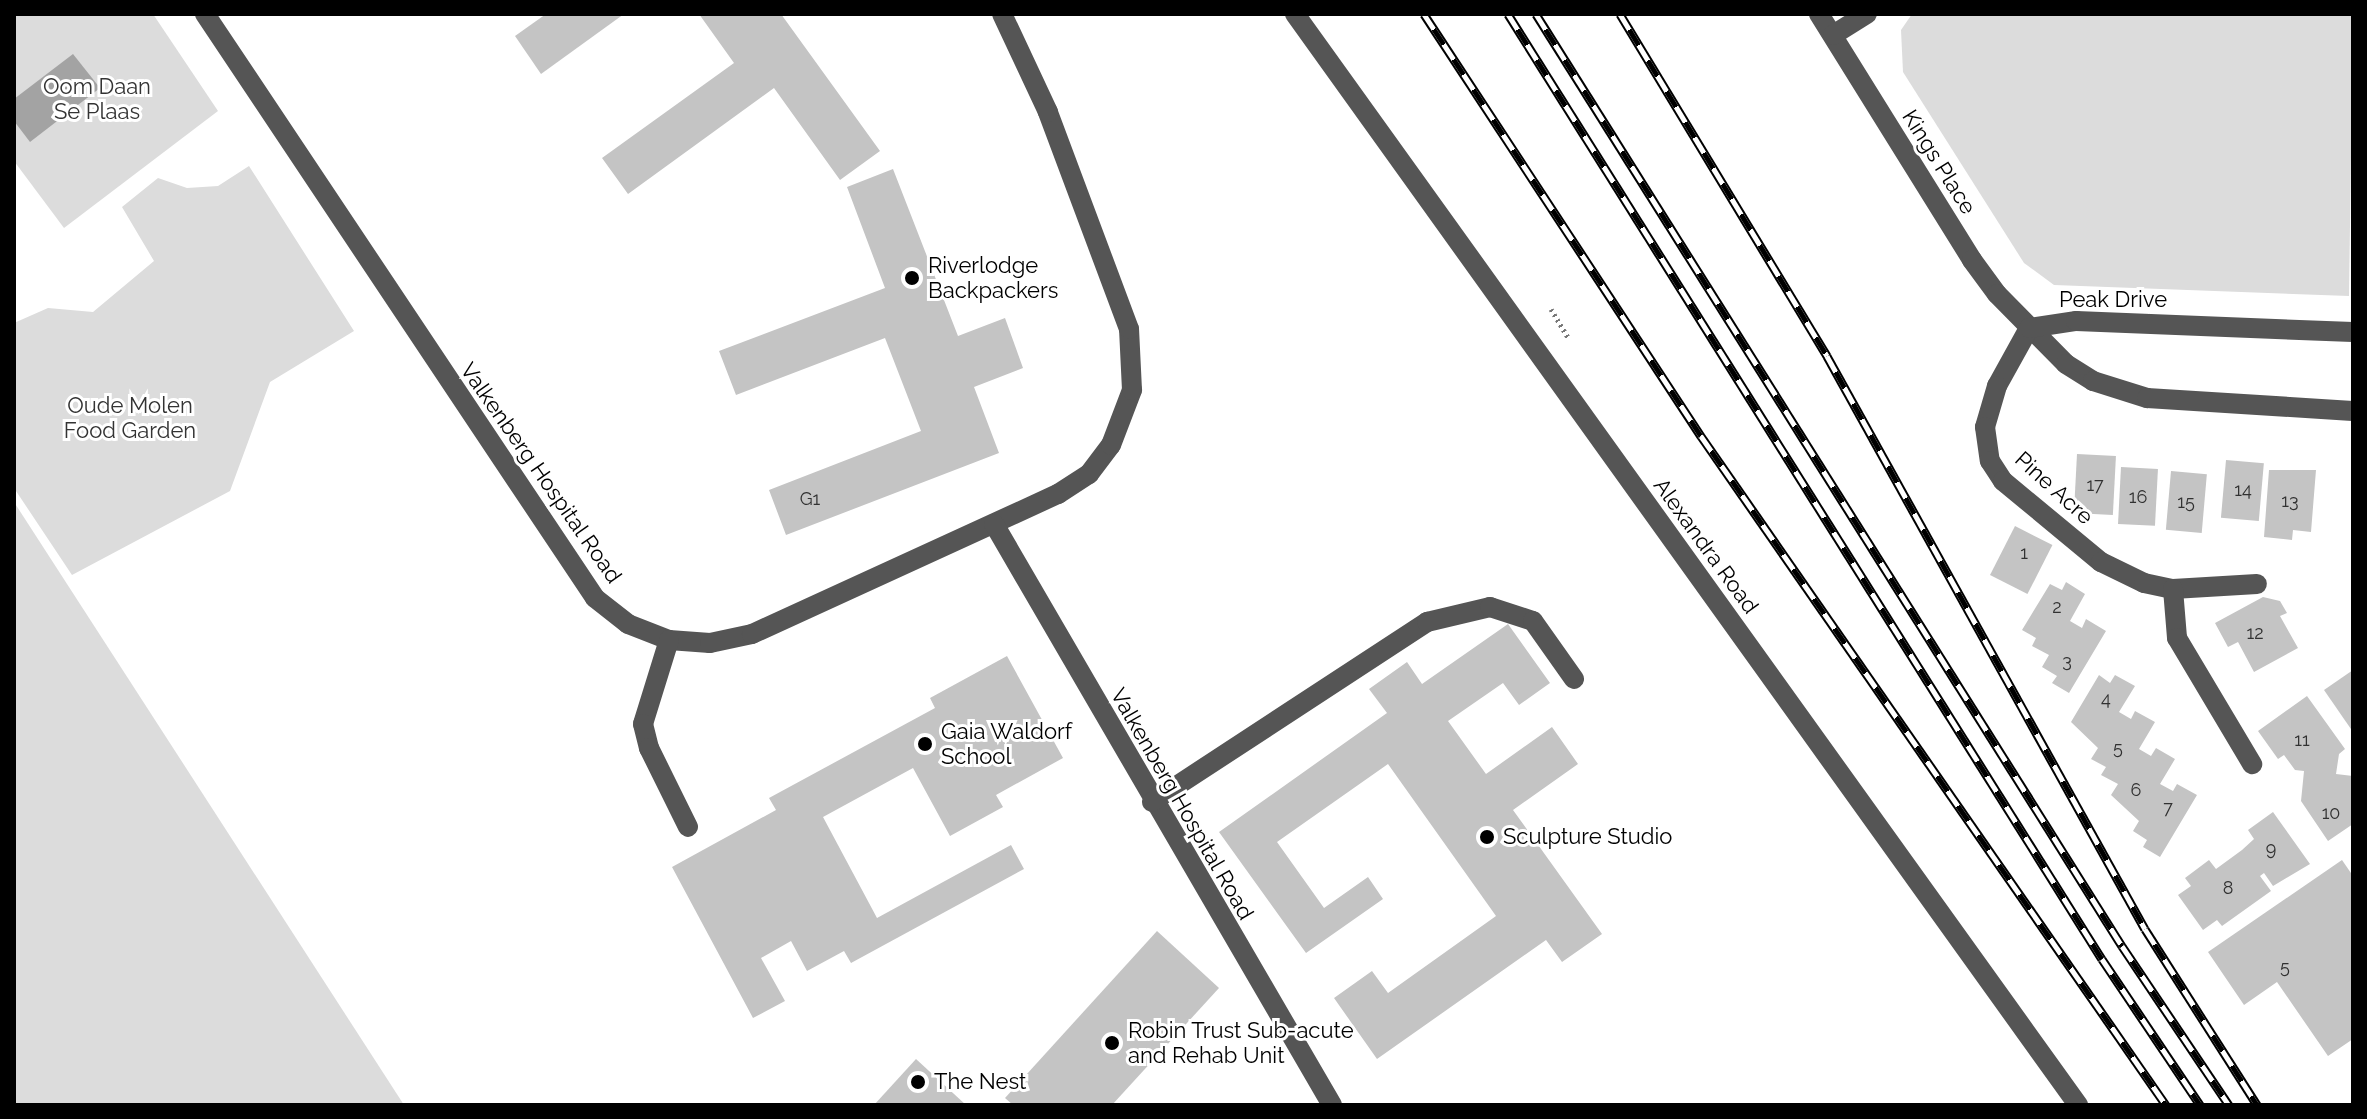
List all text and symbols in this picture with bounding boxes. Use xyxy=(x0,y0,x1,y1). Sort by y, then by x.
park label: Oom Daan Se Plaas xyxy=(43,73,151,124)
street label: Kings Place xyxy=(1897,105,1981,219)
place label: Riverlodge Backpackers xyxy=(928,252,1058,304)
marker: Riverlodge Backpackers xyxy=(903,269,921,287)
street label: Peak Drive xyxy=(2059,287,2167,313)
street label: Valkenberg Hospital Road xyxy=(455,357,627,589)
park label: Oude Molen Food Garden xyxy=(64,392,196,444)
street label: Pine Acre xyxy=(2009,446,2099,530)
street label: Alexandra Road xyxy=(1648,473,1764,619)
house number: 17 xyxy=(2086,474,2104,496)
house number: 14 xyxy=(2234,479,2252,501)
house number: 16 xyxy=(2129,486,2147,508)
house number: G1 xyxy=(800,488,820,510)
house number: 13 xyxy=(2281,490,2299,512)
house number: 15 xyxy=(2177,491,2195,513)
house number: 1 xyxy=(2020,542,2028,564)
house number: 2 xyxy=(2052,596,2062,618)
house number: 12 xyxy=(2246,622,2264,644)
house number: 3 xyxy=(2062,650,2072,672)
street label: Valkenberg Hospital Road xyxy=(1105,683,1259,925)
house number: 4 xyxy=(2101,688,2111,710)
place label: Gaia Waldorf School xyxy=(941,718,1073,770)
house number: 11 xyxy=(2294,729,2310,751)
marker: Gaia Waldorf School xyxy=(916,735,934,753)
house number: 5 xyxy=(2113,737,2123,759)
house number: 6 xyxy=(2131,779,2141,801)
house number: 7 xyxy=(2163,797,2173,819)
house number: 10 xyxy=(2322,802,2340,824)
place label: Sculpture Studio xyxy=(1503,824,1672,850)
marker: Sculpture Studio xyxy=(1478,828,1496,846)
house number: 9 xyxy=(2266,838,2276,860)
house number: 8 xyxy=(2223,877,2233,899)
house number: 5 xyxy=(2280,956,2290,978)
place label: Robin Trust Sub-acute and Rehab Unit xyxy=(1128,1017,1354,1068)
marker: Robin Trust Sub-acute and Rehab Unit xyxy=(1103,1034,1121,1052)
place label: The Nest xyxy=(934,1069,1026,1095)
marker: The Nest xyxy=(909,1073,927,1091)

